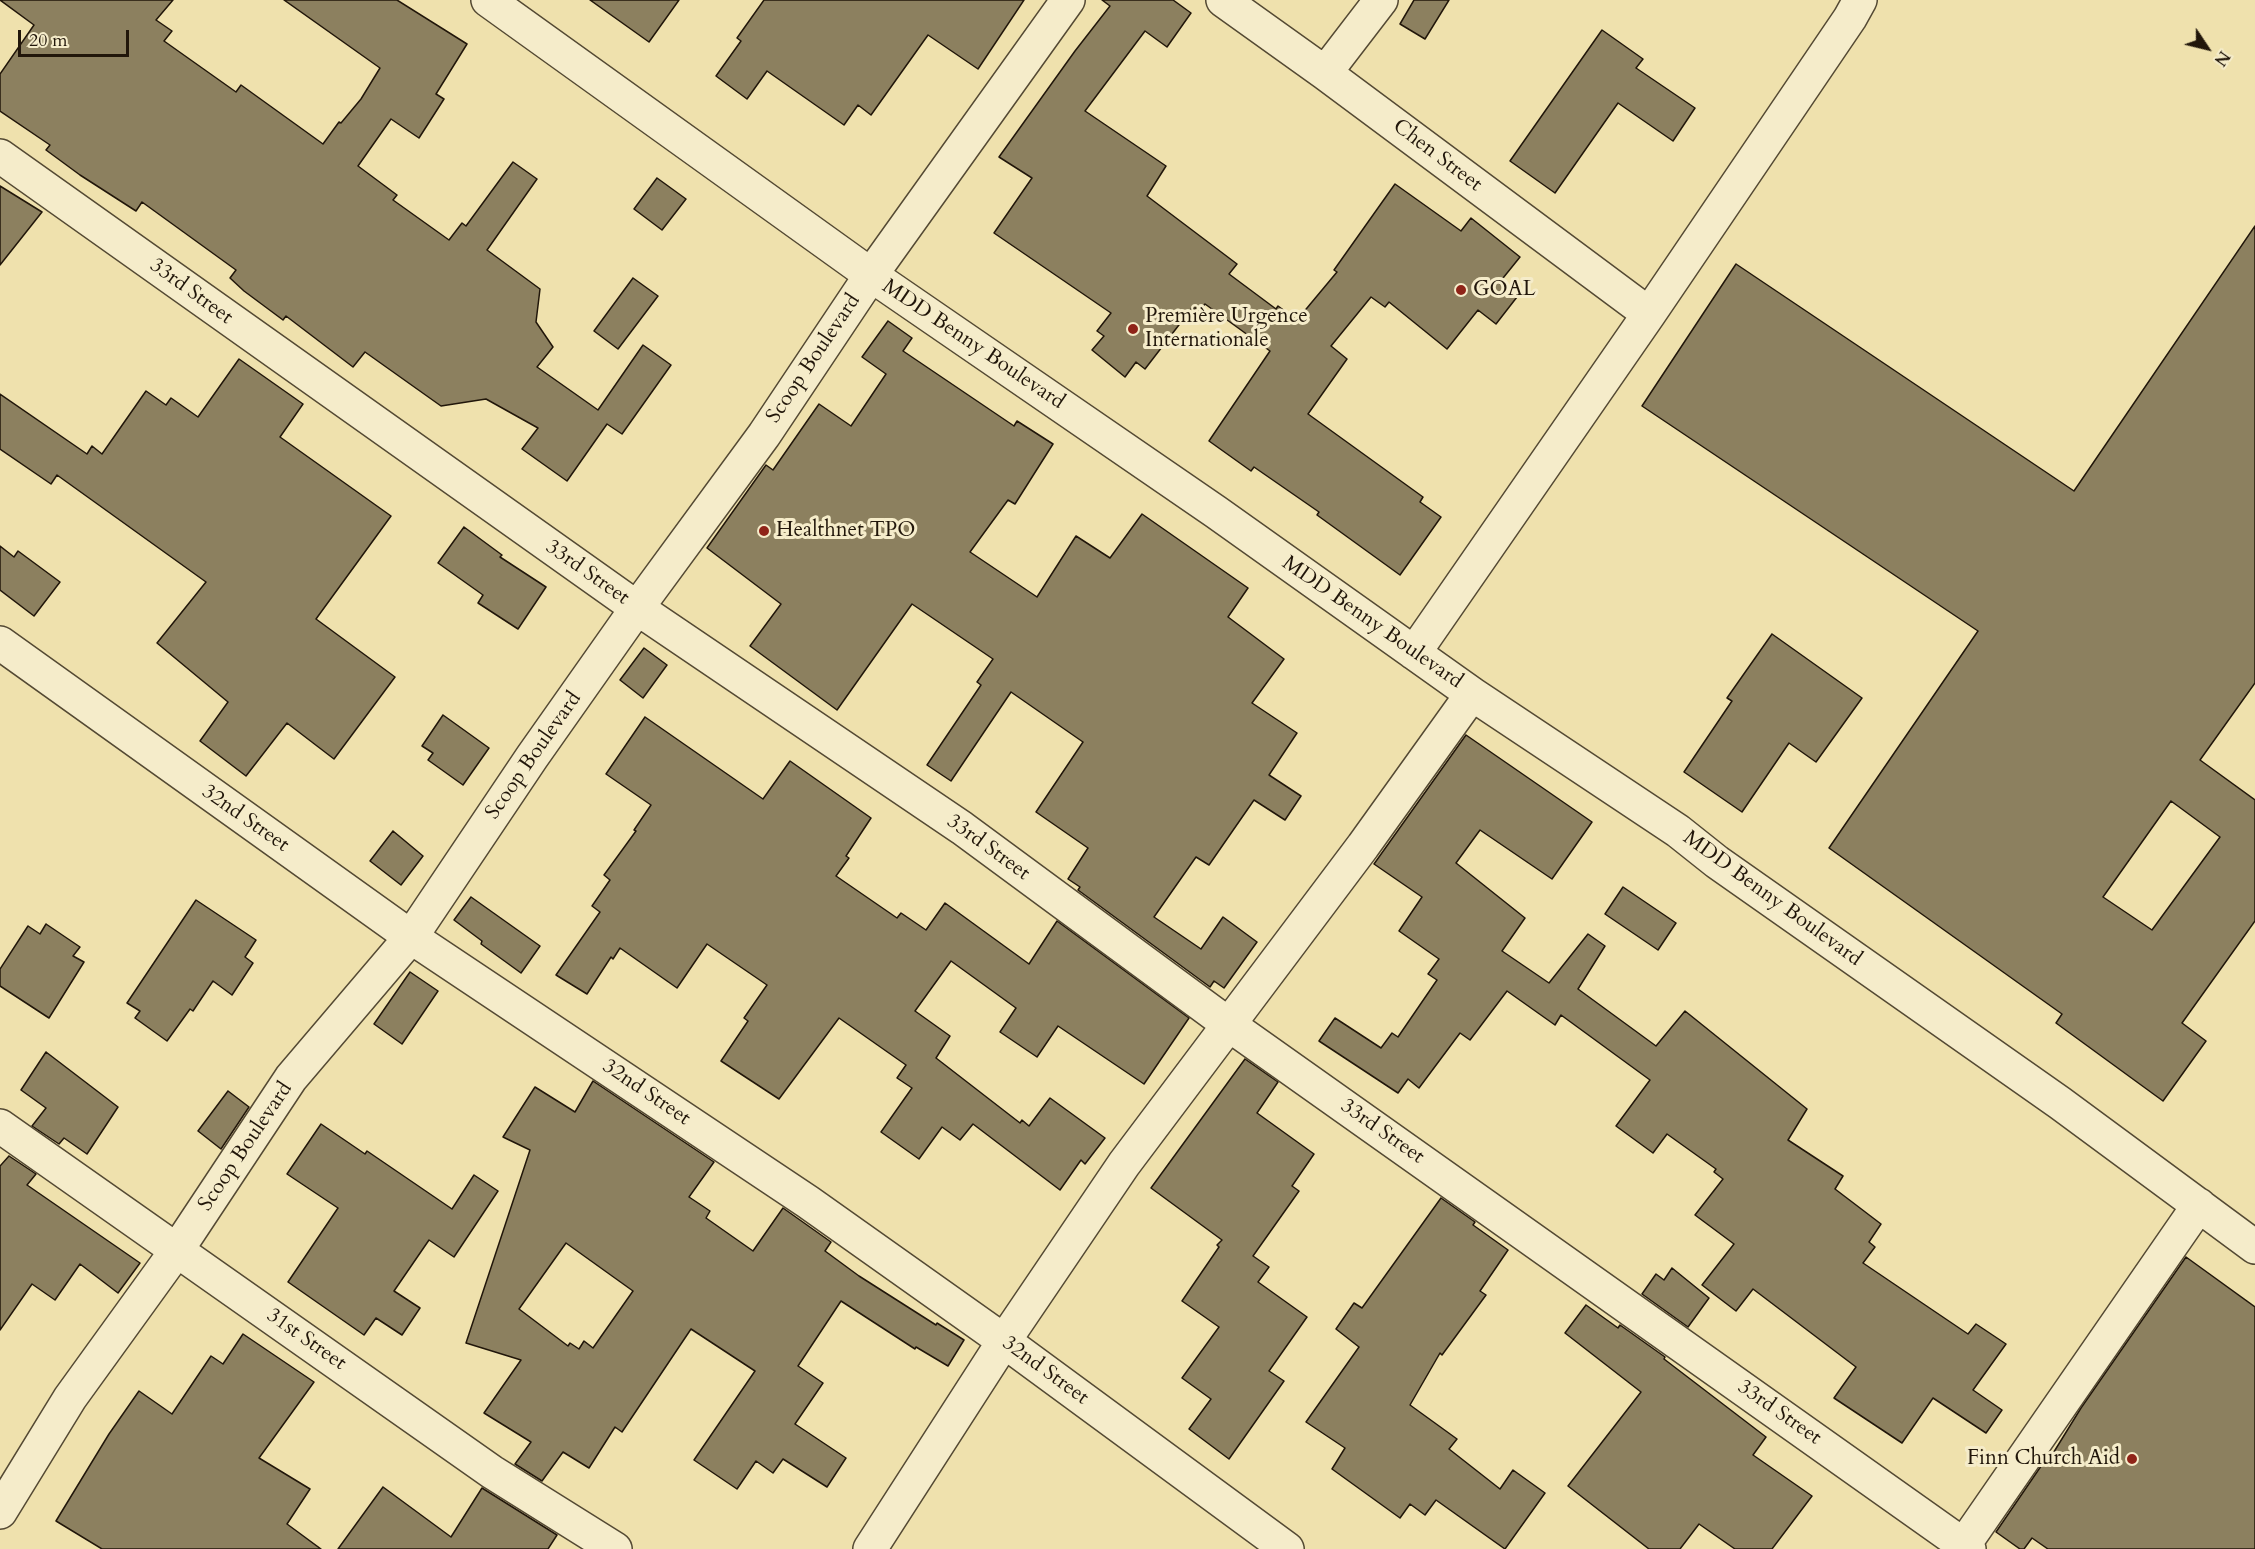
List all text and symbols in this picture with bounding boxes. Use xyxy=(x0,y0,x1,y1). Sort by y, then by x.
scale bar xyxy=(21,18,132,56)
north arrow xyxy=(2177,18,2237,78)
text: 20 m xyxy=(29,28,68,53)
text: N xyxy=(2209,46,2235,70)
street label: Chen Street xyxy=(1387,114,1487,198)
street label: 33rd Street xyxy=(145,253,237,331)
street label: MDD Benny Boulevard xyxy=(877,275,1069,415)
place label: GOAL xyxy=(1473,277,1535,303)
marker: GOAL xyxy=(1454,283,1468,297)
street label: Scoop Boulevard xyxy=(762,290,866,428)
place label: Première Urgence Internationale xyxy=(1145,304,1308,354)
marker: Première Urgence Internationale xyxy=(1126,322,1140,336)
place label: Healthnet TPO xyxy=(776,518,915,544)
marker: Healthnet TPO xyxy=(757,524,771,538)
street label: 33rd Street xyxy=(540,535,634,611)
street label: MDD Benny Boulevard xyxy=(1277,551,1467,695)
street label: Scoop Boulevard xyxy=(481,687,587,825)
street label: 32nd Street xyxy=(196,780,294,858)
street label: 33rd Street xyxy=(942,809,1034,887)
street label: MDD Benny Boulevard xyxy=(1678,826,1866,972)
street label: 32nd Street xyxy=(597,1054,695,1132)
street label: Scoop Boulevard xyxy=(194,1078,298,1216)
street label: 33rd Street xyxy=(1335,1094,1429,1170)
street label: 31st Street xyxy=(261,1303,351,1377)
street label: 32nd Street xyxy=(997,1331,1093,1411)
street label: 33rd Street xyxy=(1732,1375,1826,1451)
place label: Finn Church Aid xyxy=(1967,1446,2120,1472)
marker: Finn Church Aid xyxy=(2125,1452,2139,1466)

